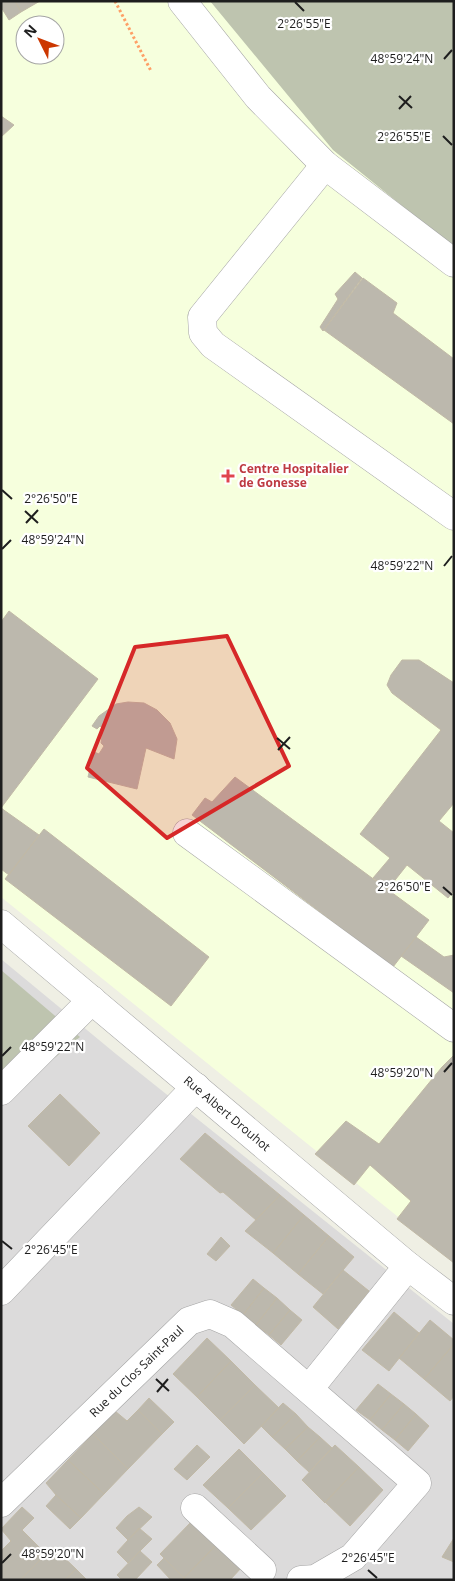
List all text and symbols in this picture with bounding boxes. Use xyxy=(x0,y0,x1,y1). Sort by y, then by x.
north arrow xyxy=(15,15,65,65)
text: 2°26'55"E xyxy=(277,15,331,32)
text: N xyxy=(19,20,41,42)
text: 48°59'24"N xyxy=(371,50,433,67)
text: 2°26'55"E xyxy=(377,128,431,145)
place label: Centre Hospitalier de Gonesse xyxy=(239,460,349,491)
marker: Centre Hospitalier de Gonesse xyxy=(221,469,235,483)
text: 2°26'50"E xyxy=(24,490,78,507)
text: 48°59'24"N xyxy=(22,531,84,548)
text: 48°59'22"N xyxy=(371,557,433,574)
text: 2°26'50"E xyxy=(377,878,431,895)
text: 48°59'22"N xyxy=(22,1038,84,1055)
text: 48°59'20"N xyxy=(371,1064,433,1081)
street label: Rue Albert Drouhot xyxy=(180,1072,274,1155)
text: 2°26'45"E xyxy=(24,1241,78,1258)
street label: Rue du Clos Saint-Paul xyxy=(86,1322,187,1421)
text: 48°59'20"N xyxy=(22,1545,84,1562)
text: 2°26'45"E xyxy=(341,1549,395,1566)

